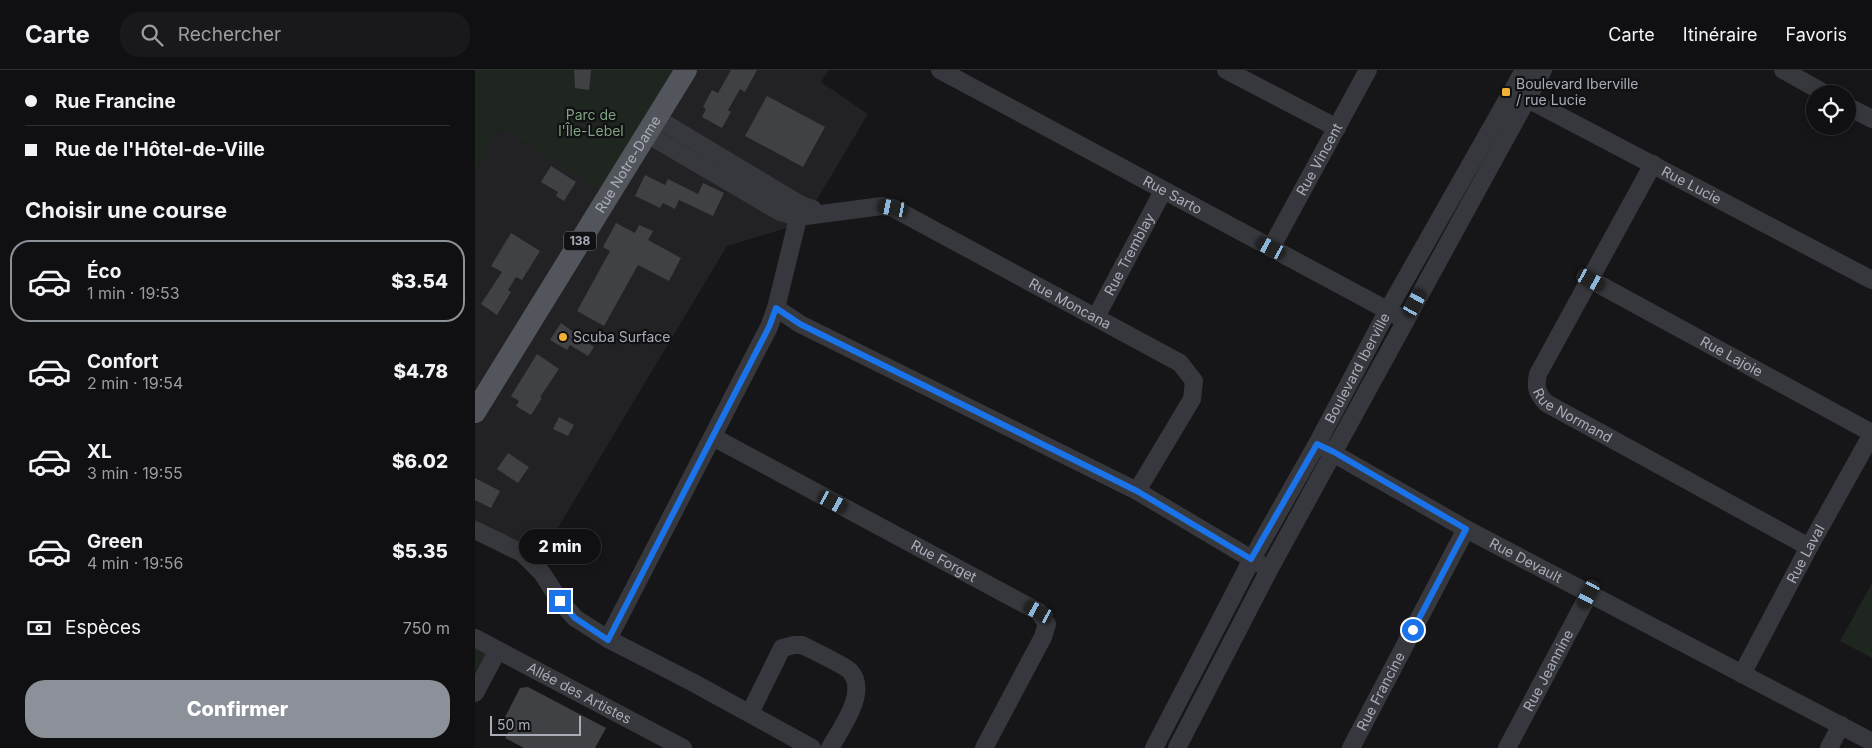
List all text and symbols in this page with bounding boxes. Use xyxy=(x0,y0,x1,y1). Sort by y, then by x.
search box xyxy=(120,12,470,57)
text: Carte xyxy=(25,20,90,49)
icon: search xyxy=(138,21,166,49)
text: Rechercher xyxy=(178,23,281,46)
text: Carte xyxy=(1608,24,1655,45)
text: Itinéraire xyxy=(1683,24,1757,45)
text: Favoris xyxy=(1785,24,1847,45)
place label: Boulevard Iberville / rue Lucie xyxy=(1516,75,1639,108)
map controls xyxy=(1806,85,1856,135)
button: locate xyxy=(1806,85,1856,135)
marker: Boulevard Iberville / rue Lucie xyxy=(1500,86,1512,98)
text: Rue Francine xyxy=(55,90,176,113)
park label: Parc de l'Île-Lebel xyxy=(558,106,624,139)
street label: Rue Notre-Dame xyxy=(591,112,664,216)
street label: Rue Vincent xyxy=(1292,120,1346,198)
text: Rue de l'Hôtel-de-Ville xyxy=(55,138,265,161)
street label: Rue Lucie xyxy=(1659,162,1725,207)
street label: Rue Sarto xyxy=(1140,172,1205,217)
text: Choisir une course xyxy=(25,197,227,223)
car xyxy=(876,198,909,218)
street label: Rue Tremblay xyxy=(1100,210,1158,298)
road number: 138 xyxy=(564,232,596,250)
car xyxy=(1254,234,1287,262)
icon: car xyxy=(27,259,72,304)
text: Éco xyxy=(87,260,121,283)
car xyxy=(1574,266,1607,294)
text: $3.54 xyxy=(391,270,448,293)
street label: Rue Moncana xyxy=(1026,274,1114,332)
text: 1 min · 19:53 xyxy=(87,283,180,303)
car xyxy=(1401,286,1428,320)
street label: Boulevard Iberville xyxy=(1321,310,1393,426)
place label: Scuba Surface xyxy=(573,328,671,345)
marker: Scuba Surface xyxy=(557,331,569,343)
street label: Rue Lajoie xyxy=(1698,332,1766,380)
icon: car xyxy=(27,349,72,394)
text: Confort xyxy=(87,350,158,373)
text: $4.78 xyxy=(393,360,448,383)
text: 2 min · 19:54 xyxy=(87,373,183,393)
street label: Rue Normand xyxy=(1530,385,1615,446)
icon: car xyxy=(27,439,72,484)
text: XL xyxy=(87,440,112,463)
text: $6.02 xyxy=(392,450,448,473)
text: 3 min · 19:55 xyxy=(87,463,183,483)
car xyxy=(816,488,849,516)
street label: Rue Laval xyxy=(1783,521,1828,586)
callout: 2 min xyxy=(519,528,601,564)
icon: car xyxy=(27,529,72,574)
text: Green xyxy=(87,530,143,553)
street label: Rue Devault xyxy=(1487,534,1566,586)
text: 2 min xyxy=(538,536,582,556)
street label: Rue Forget xyxy=(908,536,980,585)
text: $5.35 xyxy=(392,540,448,563)
text: 4 min · 19:56 xyxy=(87,553,183,573)
car xyxy=(1575,577,1602,611)
route end xyxy=(549,590,571,612)
car xyxy=(1022,598,1055,626)
icon: cash xyxy=(25,614,53,642)
text: Espèces xyxy=(65,616,141,639)
text: 750 m xyxy=(403,618,450,638)
route start xyxy=(1402,619,1424,641)
street label: Rue Jeannine xyxy=(1519,626,1577,714)
street label: Rue Francine xyxy=(1353,649,1408,733)
street label: Allée des Artistes xyxy=(525,658,635,727)
button: Confirmer xyxy=(25,680,450,738)
scale bar xyxy=(490,713,581,736)
text: 50 m xyxy=(497,716,531,733)

